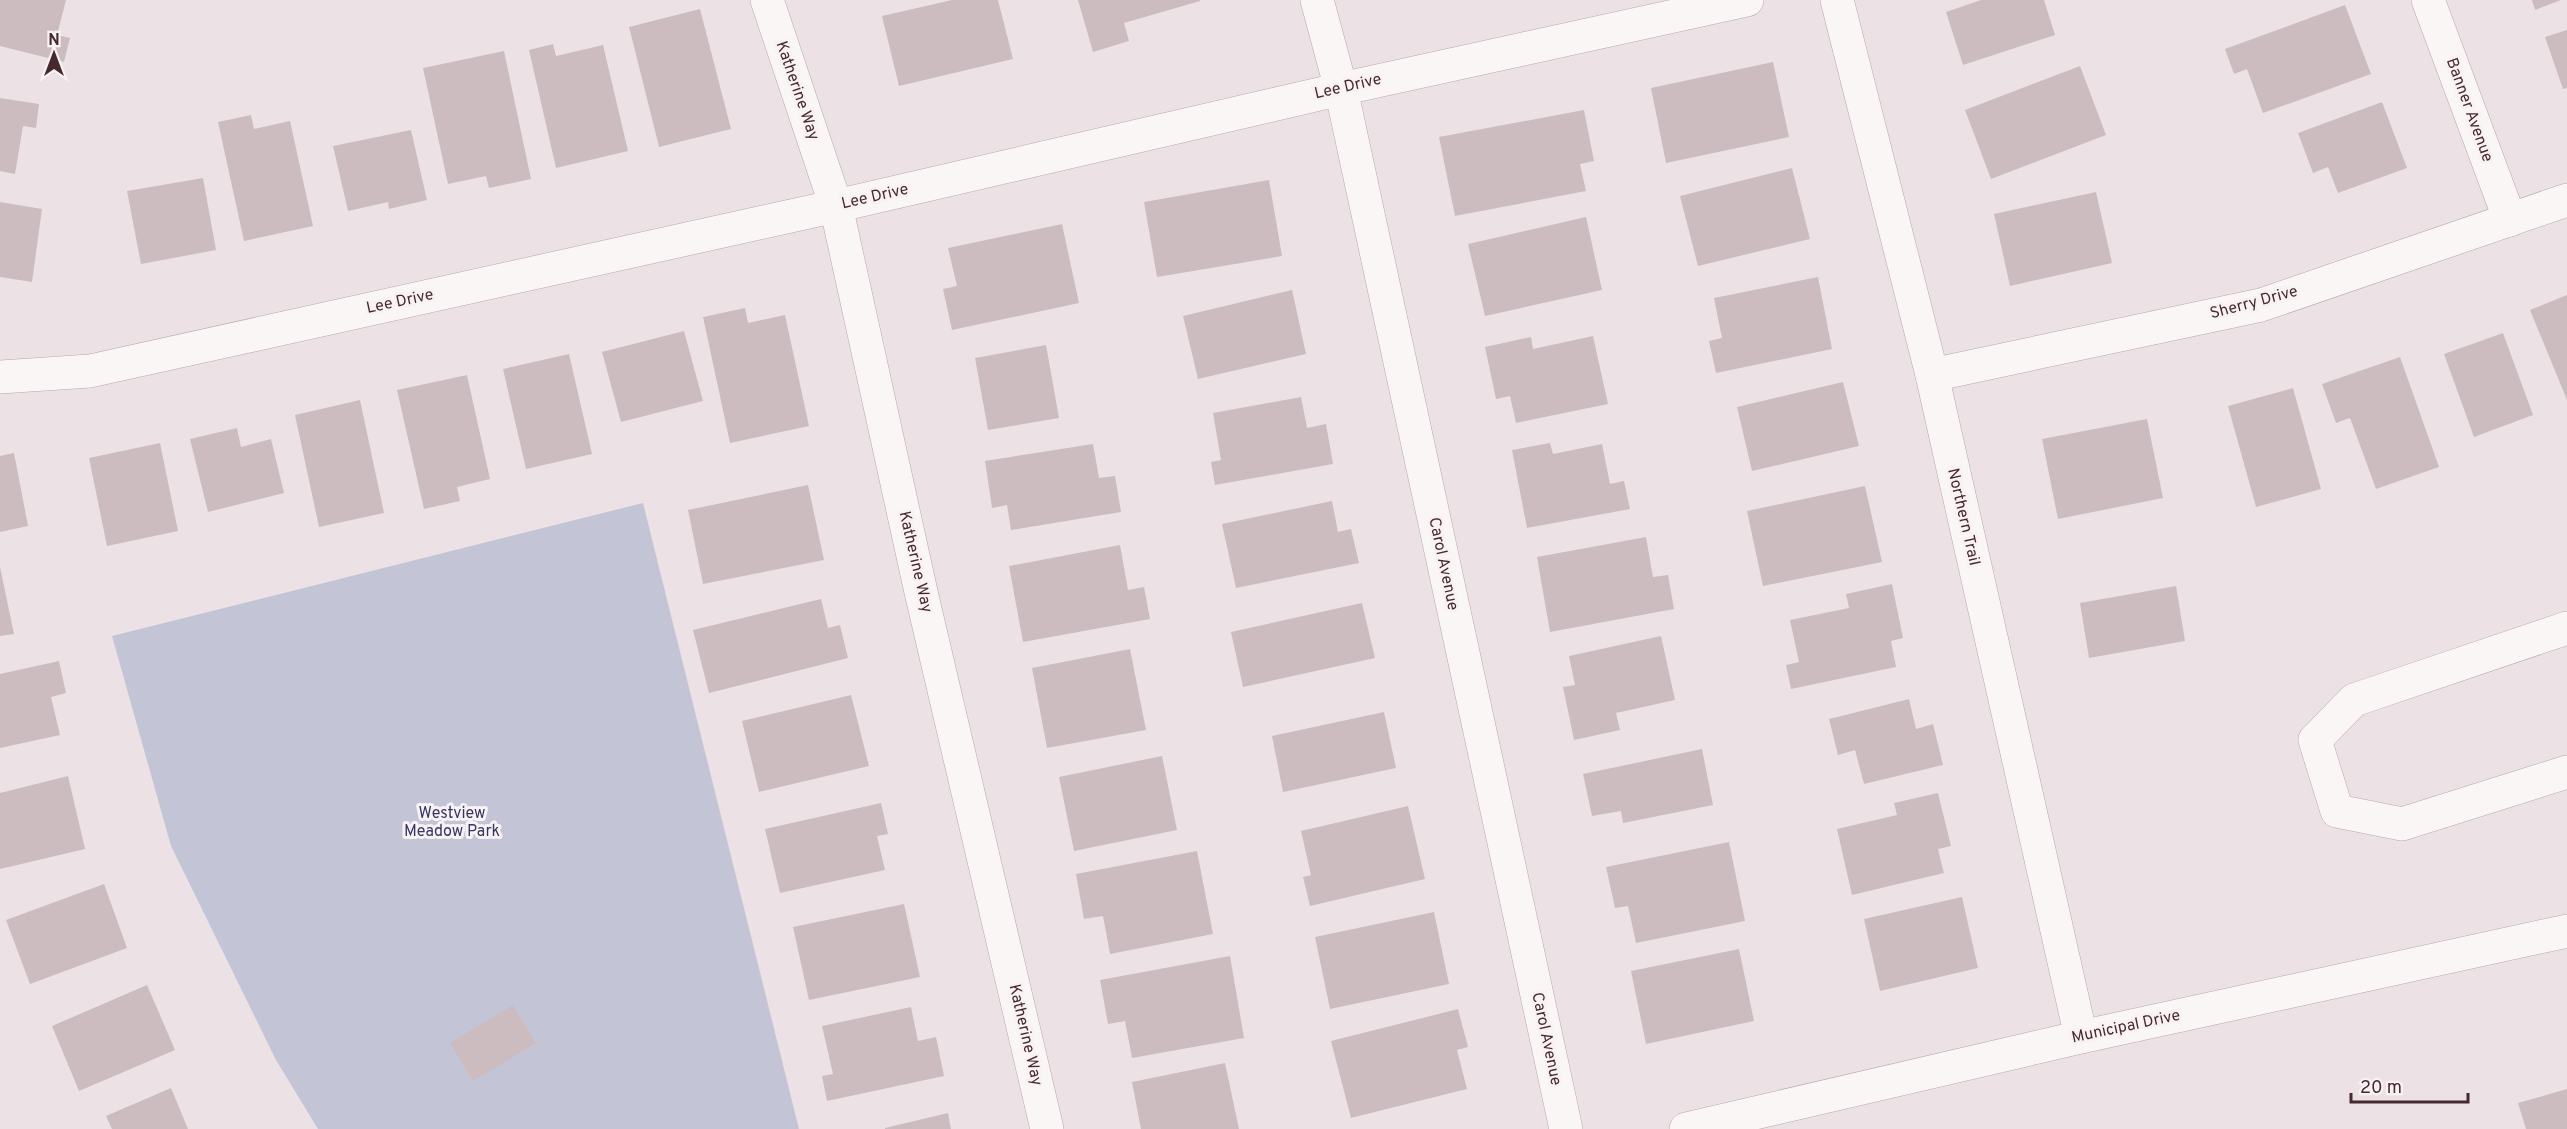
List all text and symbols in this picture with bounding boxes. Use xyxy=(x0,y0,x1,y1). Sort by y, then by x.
north arrow xyxy=(24,24,84,84)
text: N xyxy=(48,31,60,51)
street label: Katherine Way xyxy=(771,39,823,143)
street label: Banner Avenue xyxy=(2441,55,2497,165)
street label: Lee Drive xyxy=(1313,70,1383,104)
street label: Lee Drive xyxy=(840,180,910,214)
street label: Sherry Drive xyxy=(2208,282,2300,324)
street label: Lee Drive xyxy=(365,285,435,319)
street label: Northern Trail xyxy=(1942,466,1984,568)
street label: Katherine Way xyxy=(894,509,936,615)
street label: Carol Avenue xyxy=(1423,516,1463,612)
park label: Westview Meadow Park xyxy=(404,804,500,842)
street label: Katherine Way xyxy=(1004,982,1046,1088)
street label: Carol Avenue xyxy=(1526,991,1566,1087)
street label: Municipal Drive xyxy=(2070,1006,2182,1048)
scale bar xyxy=(2351,1066,2468,1104)
text: 20 m xyxy=(2360,1077,2402,1100)

